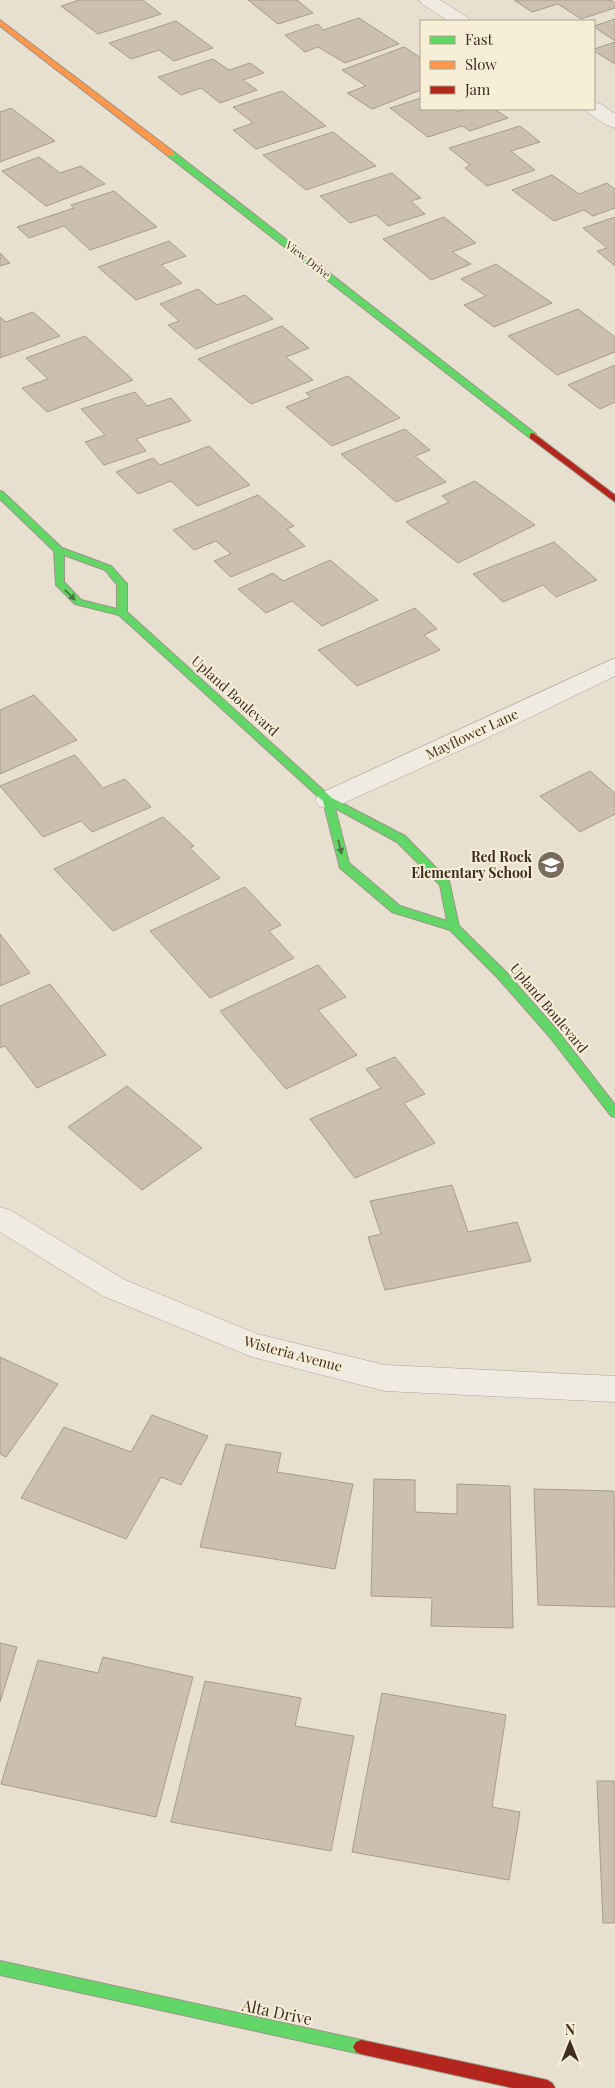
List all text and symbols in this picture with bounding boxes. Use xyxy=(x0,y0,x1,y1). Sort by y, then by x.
legend xyxy=(420,20,595,110)
text: Fast xyxy=(465,29,494,49)
text: Slow xyxy=(465,54,497,74)
text: Jam xyxy=(464,79,491,99)
street label: View Drive xyxy=(282,237,334,282)
one-way arrow xyxy=(64,588,76,600)
street label: Upland Boulevard xyxy=(187,651,283,740)
street label: Mayflower Lane xyxy=(423,704,521,763)
one-way arrow xyxy=(336,840,344,855)
place label: Red Rock Elementary School xyxy=(411,847,533,882)
school or university icon: Red Rock Elementary School xyxy=(536,850,566,880)
street label: Upland Boulevard xyxy=(506,959,593,1057)
street label: Wisteria Avenue xyxy=(241,1331,344,1376)
street label: Alta Drive xyxy=(239,1994,314,2029)
north arrow xyxy=(545,2018,595,2068)
text: N xyxy=(565,2020,575,2039)

